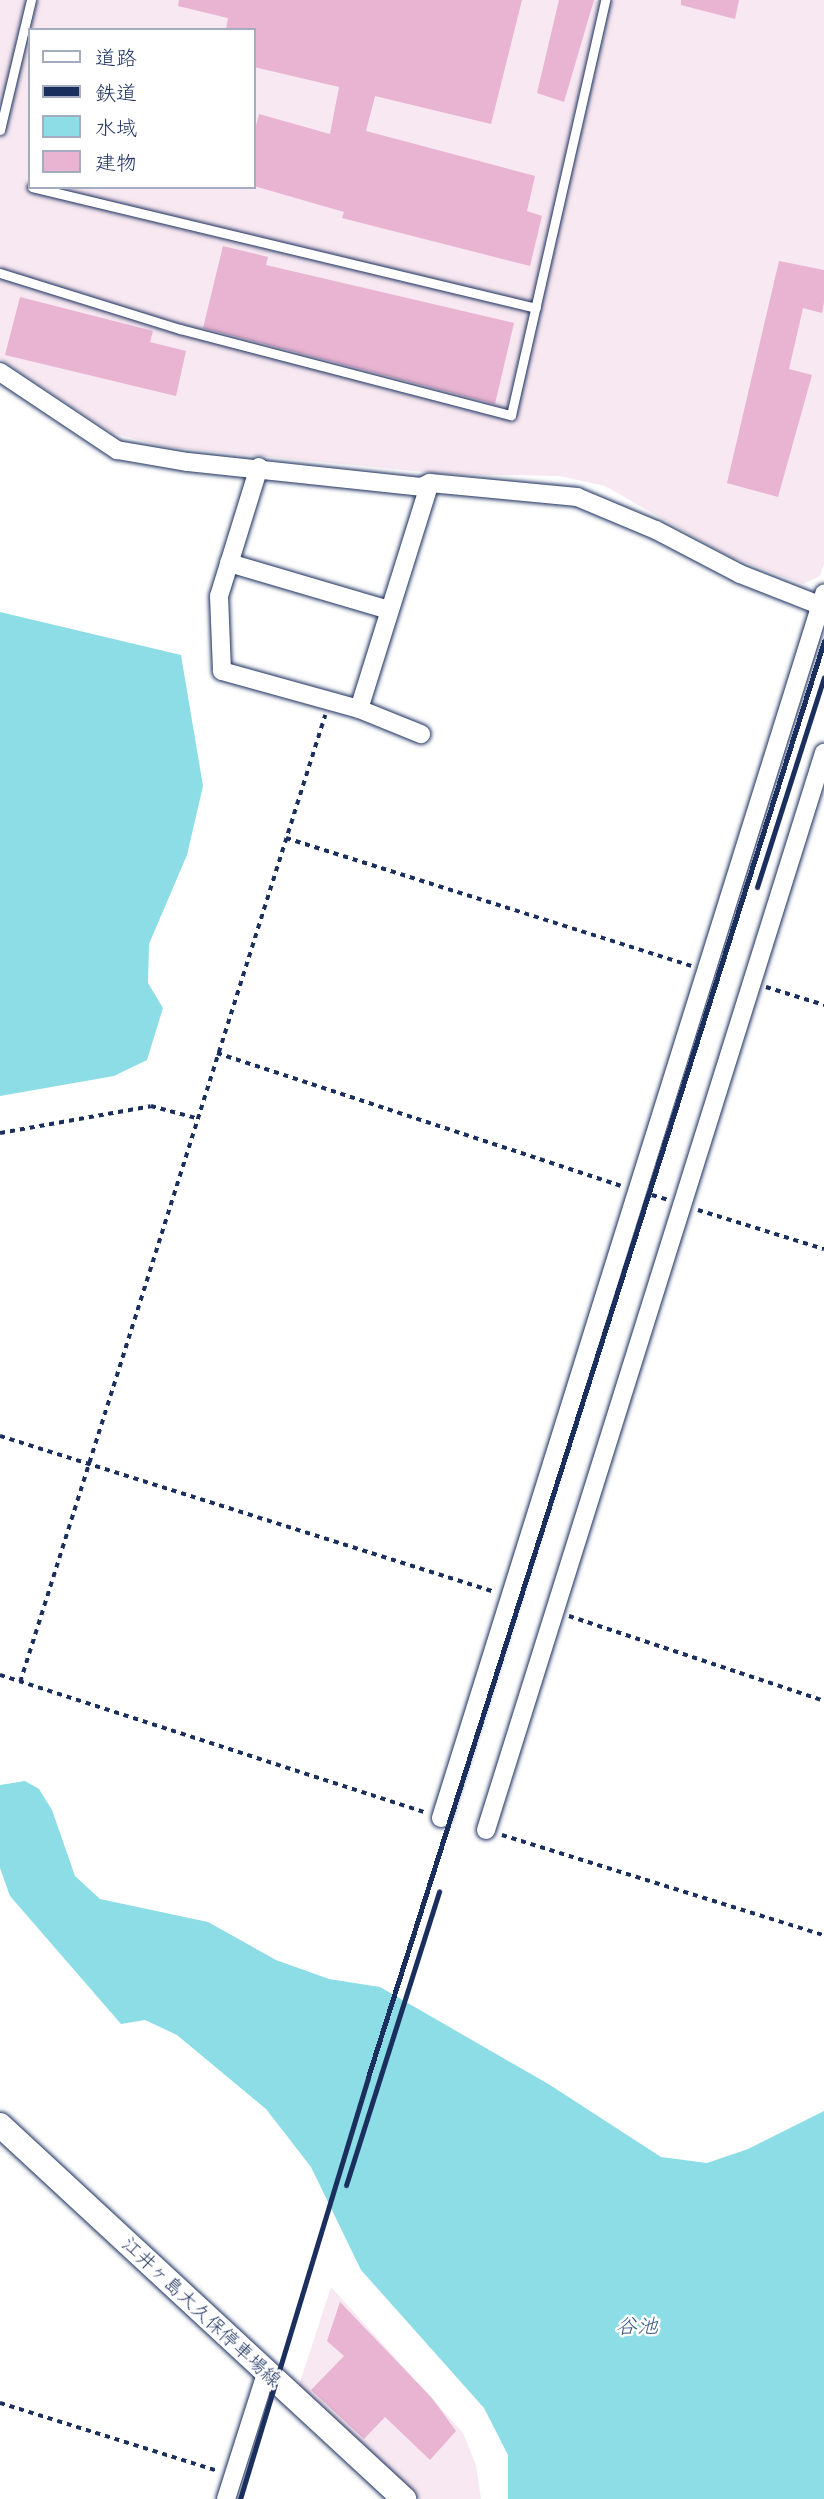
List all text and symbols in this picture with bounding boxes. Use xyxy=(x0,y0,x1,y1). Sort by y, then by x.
legend xyxy=(28,28,256,189)
text: 道路 xyxy=(95,45,137,72)
text: 鉄道 xyxy=(95,80,137,107)
text: 水域 xyxy=(95,115,137,142)
text: 建物 xyxy=(95,150,137,177)
street label: 江井ヶ島大久保停車場線 xyxy=(117,2233,285,2393)
water label: 谷池 xyxy=(616,2314,658,2340)

